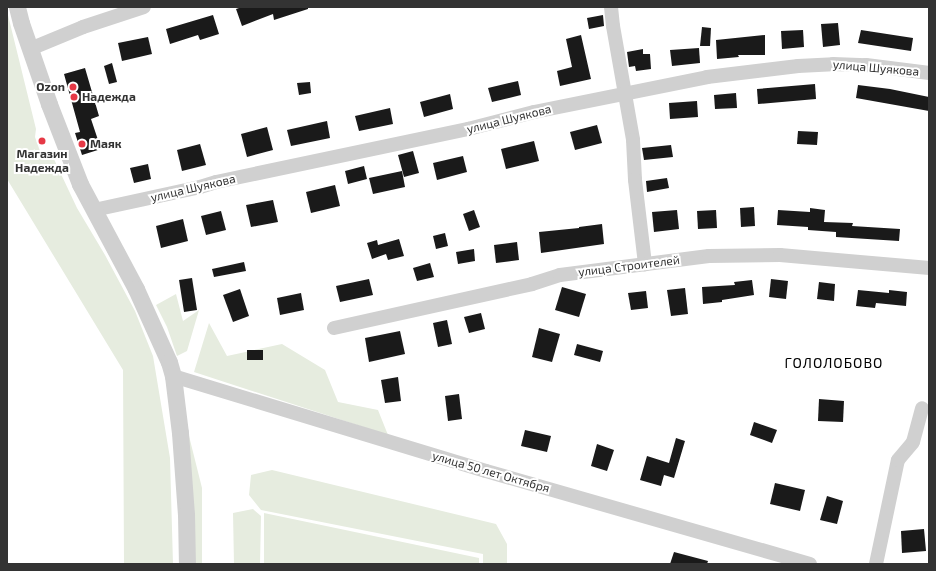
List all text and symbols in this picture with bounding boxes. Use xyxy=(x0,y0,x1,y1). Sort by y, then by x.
street label: улица Шуякова xyxy=(832,57,920,79)
place label: Ozon xyxy=(36,80,65,94)
marker: Ozon xyxy=(68,82,78,92)
place label: Надежда xyxy=(82,90,136,104)
marker: Надежда xyxy=(69,92,79,102)
street label: улица Шуякова xyxy=(465,102,553,136)
marker: Магазин Надежда xyxy=(37,136,47,146)
place label: Маяк xyxy=(90,137,121,151)
marker: Маяк xyxy=(77,139,87,149)
place label: Магазин Надежда xyxy=(15,147,69,175)
street label: улица Шуякова xyxy=(149,171,237,205)
street label: улица Строителей xyxy=(577,253,681,279)
district label: ГОЛОЛОБОВО xyxy=(785,355,883,371)
street label: улица 50 лет Октября xyxy=(431,448,551,496)

